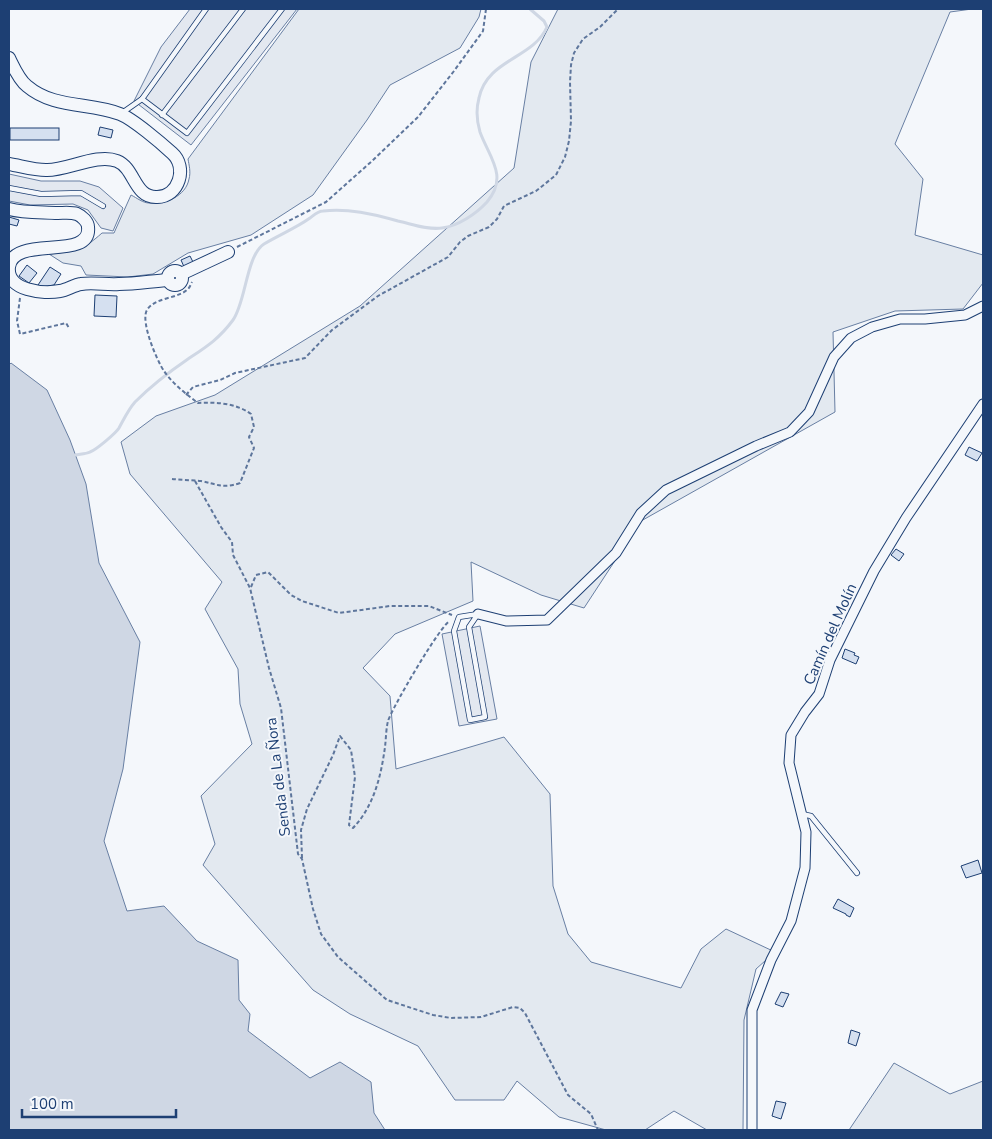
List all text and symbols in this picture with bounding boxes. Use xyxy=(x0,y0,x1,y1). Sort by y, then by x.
street label: Camín del Molín xyxy=(799,580,861,688)
street label: Senda de La Ñora xyxy=(261,716,295,838)
scale bar xyxy=(22,1086,176,1118)
text: 100 m xyxy=(30,1094,74,1114)

